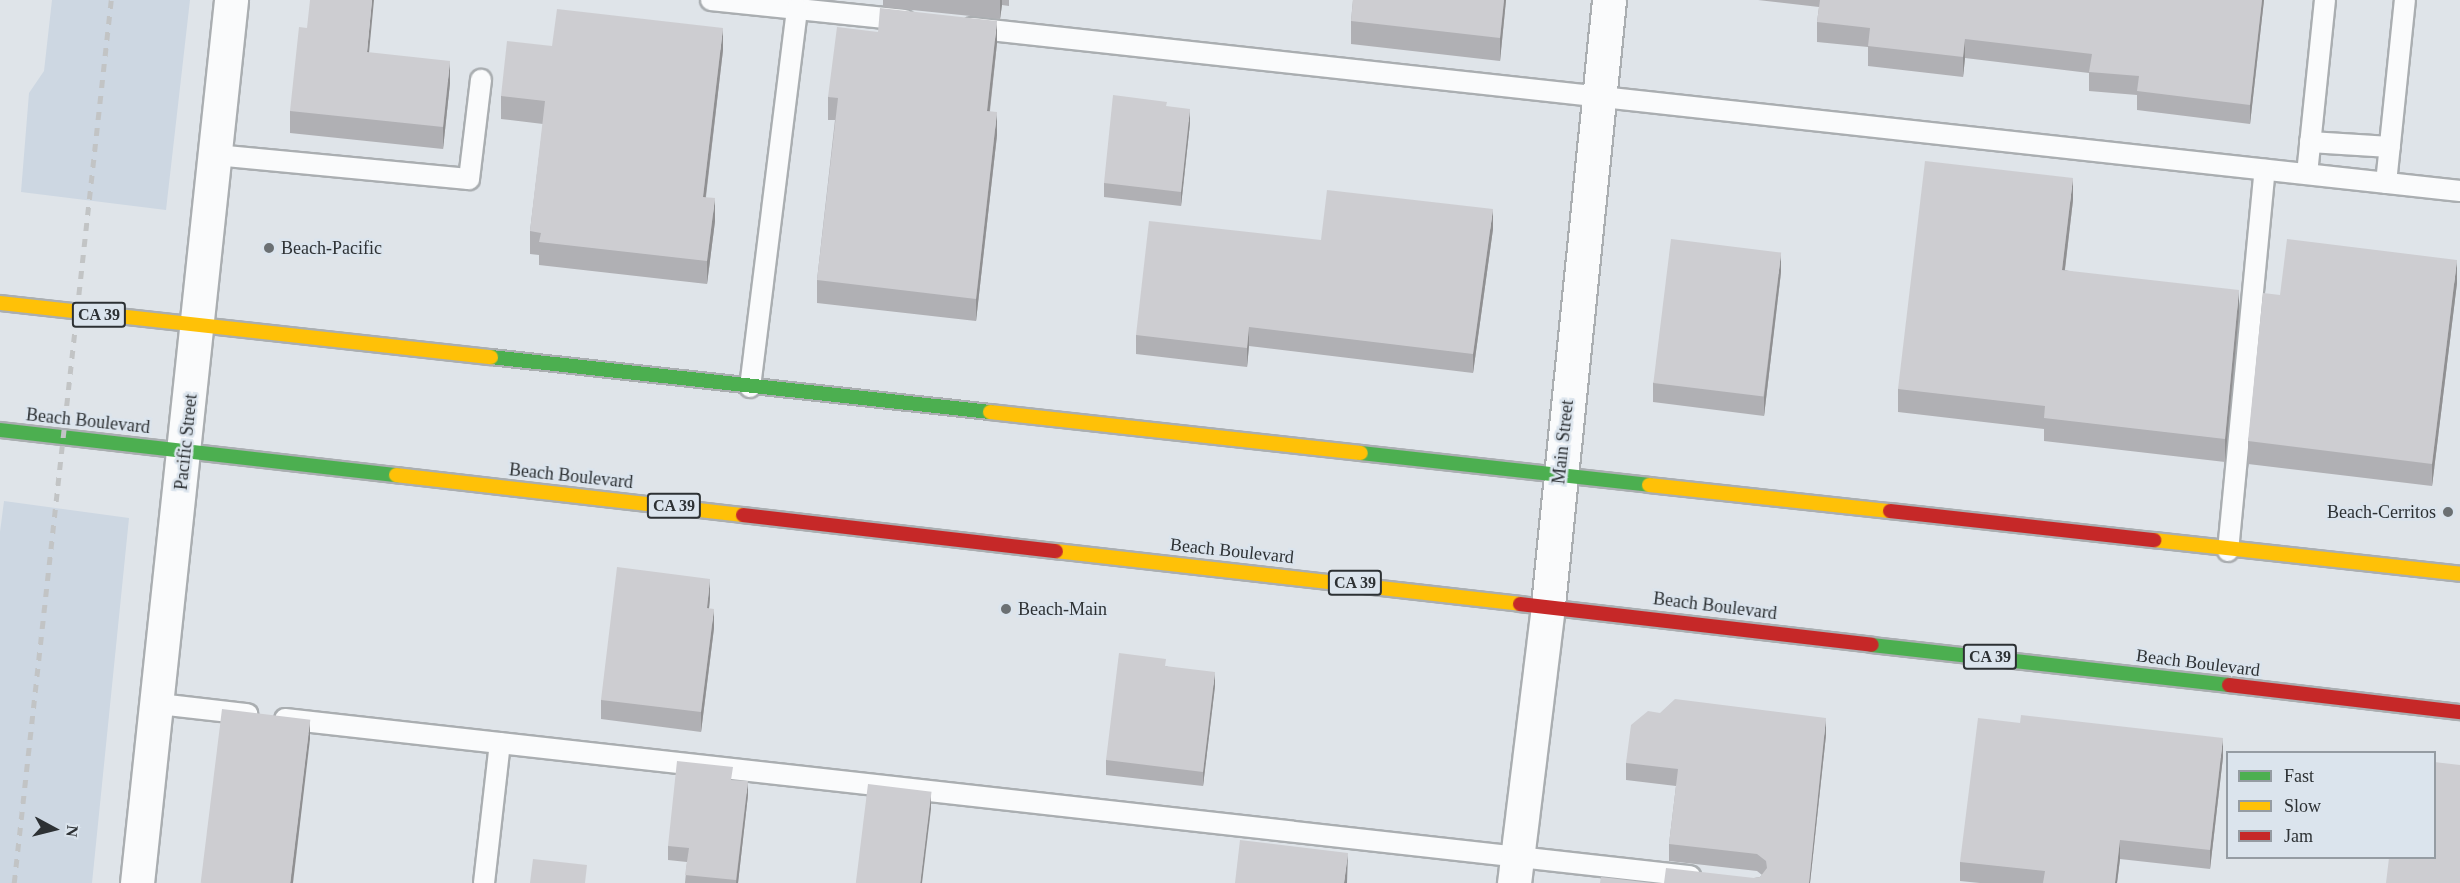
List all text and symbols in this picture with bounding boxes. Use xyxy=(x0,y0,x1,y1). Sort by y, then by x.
place label: Beach-Pacific xyxy=(281,237,382,259)
marker: Beach-Pacific xyxy=(262,241,276,255)
road number: CA 39 xyxy=(70,302,128,328)
street label: Pacific Street xyxy=(170,393,202,491)
street label: Main Street xyxy=(1548,399,1578,485)
street label: Beach Boulevard xyxy=(25,404,151,438)
street label: Beach Boulevard xyxy=(508,459,634,493)
road number: CA 39 xyxy=(646,493,702,519)
place label: Beach-Cerritos xyxy=(2327,501,2436,523)
marker: Beach-Cerritos xyxy=(2441,505,2455,519)
street label: Beach Boulevard xyxy=(1169,534,1295,568)
road number: CA 39 xyxy=(1326,570,1384,596)
street label: Beach Boulevard xyxy=(1652,588,1778,624)
place label: Beach-Main xyxy=(1018,598,1107,620)
marker: Beach-Main xyxy=(999,602,1013,616)
road number: CA 39 xyxy=(1962,644,2018,670)
street label: Beach Boulevard xyxy=(2135,645,2261,681)
legend xyxy=(2226,751,2436,859)
text: Fast xyxy=(2284,766,2314,786)
text: Slow xyxy=(2284,796,2321,816)
north arrow xyxy=(24,799,84,859)
text: N xyxy=(63,824,82,838)
text: Jam xyxy=(2284,826,2313,846)

